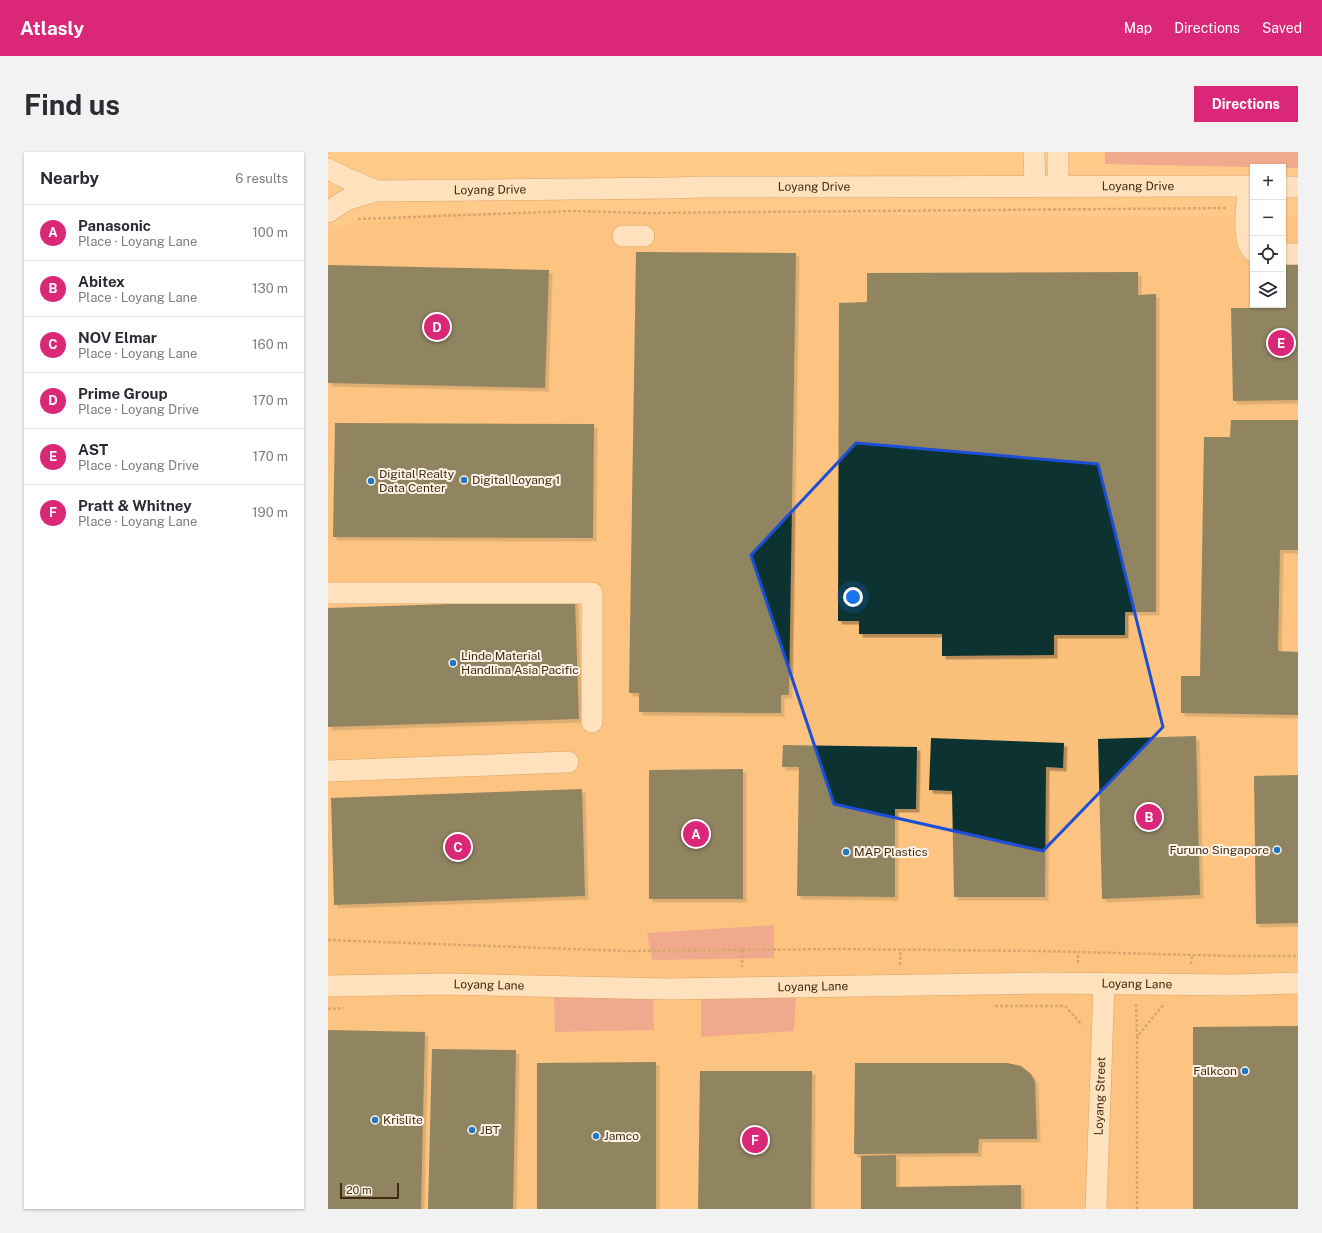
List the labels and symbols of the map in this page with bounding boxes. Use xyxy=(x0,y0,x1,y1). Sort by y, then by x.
street label: Loyang Drive xyxy=(1102,179,1174,193)
street label: Loyang Drive xyxy=(778,180,850,194)
street label: Loyang Drive xyxy=(454,182,527,197)
pin: D xyxy=(424,312,450,342)
pin: E xyxy=(1268,328,1294,358)
place label: Digital Realty Data Center xyxy=(379,467,455,495)
place label: Digital Loyang 1 xyxy=(472,473,560,487)
marker: Digital Loyang 1 xyxy=(459,475,469,485)
marker: Digital Realty Data Center xyxy=(366,476,376,486)
your location xyxy=(843,587,863,607)
place label: Linde Material Handlina Asia Pacific xyxy=(461,649,579,677)
marker: Linde Material Handlina Asia Pacific xyxy=(448,658,458,668)
pin: B xyxy=(1136,802,1162,832)
pin: A xyxy=(683,819,709,849)
pin: C xyxy=(445,832,471,862)
place label: Furuno Singapore xyxy=(1169,843,1269,857)
place label: MAP Plastics xyxy=(854,845,928,859)
marker: Furuno Singapore xyxy=(1272,845,1282,855)
marker: MAP Plastics xyxy=(841,847,851,857)
street label: Loyang Lane xyxy=(453,977,525,993)
street label: Loyang Lane xyxy=(1101,977,1173,991)
street label: Loyang Lane xyxy=(777,979,849,994)
street label: Loyang Street xyxy=(1092,1056,1108,1136)
place label: Falkcon xyxy=(1193,1064,1237,1078)
marker: Falkcon xyxy=(1240,1066,1250,1076)
place label: Krislite xyxy=(383,1113,423,1127)
marker: Krislite xyxy=(370,1115,380,1125)
place label: JBT xyxy=(480,1123,500,1137)
marker: JBT xyxy=(467,1125,477,1135)
pin: F xyxy=(742,1125,768,1155)
place label: Jamco xyxy=(604,1129,639,1143)
marker: Jamco xyxy=(591,1131,601,1141)
scale bar xyxy=(340,1181,399,1200)

